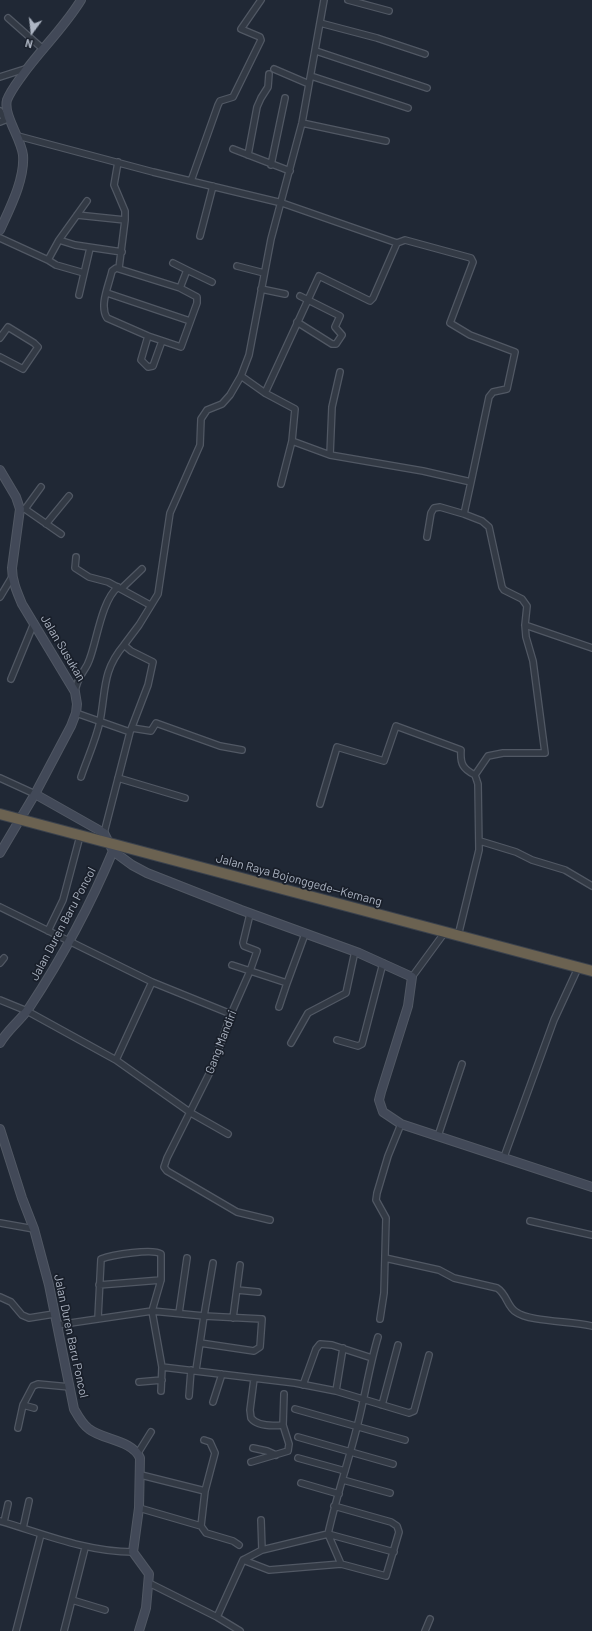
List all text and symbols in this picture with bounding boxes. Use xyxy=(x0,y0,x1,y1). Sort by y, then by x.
north arrow xyxy=(12,12,52,52)
text: N xyxy=(24,37,34,51)
street label: Jalan Susukan xyxy=(38,612,88,684)
street label: Jalan Raya Bojonggede—Kemang xyxy=(215,851,383,909)
street label: Jalan Duren Baru Poncol xyxy=(27,865,99,983)
street label: Gang Mandiri xyxy=(202,1008,240,1076)
street label: Jalan Duren Baru Poncol xyxy=(51,1273,91,1399)

